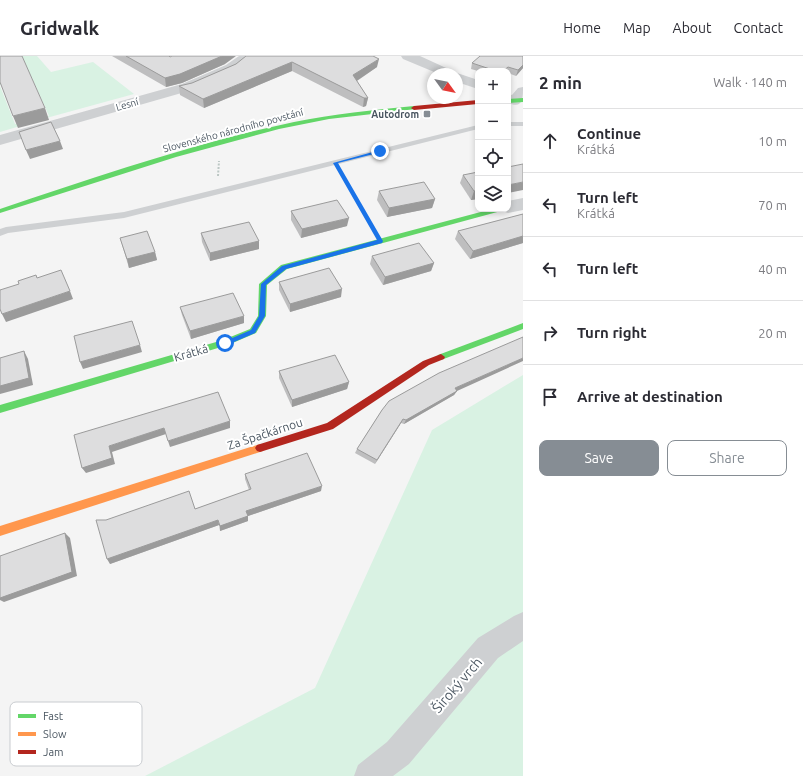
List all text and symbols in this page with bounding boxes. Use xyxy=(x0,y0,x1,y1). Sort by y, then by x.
text: Gridwalk xyxy=(20,17,99,39)
text: Home xyxy=(563,20,601,36)
text: Map xyxy=(623,20,651,36)
text: About xyxy=(673,20,712,36)
text: Contact xyxy=(734,20,783,36)
north arrow xyxy=(427,68,463,104)
map controls xyxy=(475,68,511,212)
button: + xyxy=(475,68,511,104)
text: 2 min xyxy=(539,73,582,92)
text: Walk · 140 m xyxy=(713,75,787,89)
street label: Lesní xyxy=(115,96,140,113)
button: − xyxy=(475,104,511,140)
street label: Slovenského národního povstání xyxy=(162,106,305,155)
place label: Autodrom xyxy=(371,109,419,120)
marker: Autodrom xyxy=(422,109,432,119)
text: Continue xyxy=(577,125,641,142)
icon: ahead xyxy=(539,130,561,152)
text: 10 m xyxy=(758,134,787,148)
button: locate xyxy=(475,140,511,176)
route end xyxy=(371,142,389,160)
text: Krátká xyxy=(577,142,615,156)
button: layers xyxy=(475,176,511,212)
text: Turn left xyxy=(577,189,638,206)
icon: left xyxy=(539,194,561,216)
text: 70 m xyxy=(758,198,787,212)
text: Krátká xyxy=(577,206,615,220)
icon: left xyxy=(539,258,561,280)
text: Turn left xyxy=(577,260,638,277)
text: 40 m xyxy=(758,262,787,276)
icon: right xyxy=(539,322,561,344)
text: Turn right xyxy=(577,324,647,341)
text: 20 m xyxy=(758,326,787,340)
route start xyxy=(216,334,234,352)
street label: Krátká xyxy=(172,341,209,364)
icon: arrive xyxy=(539,386,561,408)
text: Arrive at destination xyxy=(577,388,723,405)
street label: Za Špačkárnou xyxy=(226,415,304,452)
button: Save xyxy=(539,440,659,476)
button: Share xyxy=(667,440,787,476)
street label: Široký vrch xyxy=(428,653,485,716)
legend xyxy=(10,702,142,766)
text: Fast xyxy=(43,710,64,722)
text: Slow xyxy=(43,728,67,740)
text: Jam xyxy=(43,746,64,758)

